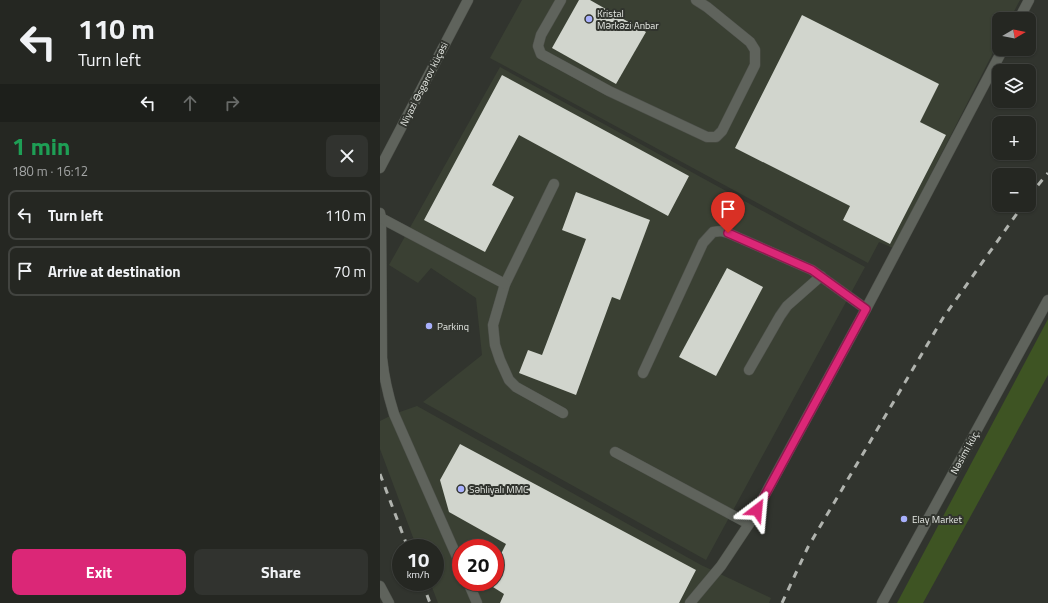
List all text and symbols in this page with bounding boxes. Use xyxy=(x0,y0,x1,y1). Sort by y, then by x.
place label: Kristal Mərkəzi Anbar xyxy=(597,6,659,33)
text: 110 m xyxy=(78,7,155,50)
north arrow xyxy=(992,12,1036,56)
map controls xyxy=(992,12,1036,212)
marker: Kristal Mərkəzi Anbar xyxy=(584,14,594,24)
icon: left xyxy=(12,16,64,68)
street label: Niyazi Əsgərov küçəsi xyxy=(396,39,452,129)
text: Turn left xyxy=(78,46,141,73)
button: layers xyxy=(992,64,1036,108)
icon: left xyxy=(137,92,159,114)
icon: ahead xyxy=(179,92,201,114)
icon: right xyxy=(221,92,243,114)
button: + xyxy=(992,116,1036,160)
text: 1 min xyxy=(12,128,70,164)
button: close xyxy=(326,135,368,177)
text: 180 m · 16:12 xyxy=(12,161,88,181)
button: − xyxy=(992,168,1036,212)
pin xyxy=(711,192,745,233)
icon: arrive xyxy=(717,198,739,220)
icon: left xyxy=(14,204,36,226)
text: Turn left xyxy=(48,204,103,227)
text: 110 m xyxy=(325,204,366,227)
icon: arrive xyxy=(14,260,36,282)
text: Arrive at destination xyxy=(48,260,181,283)
text: 70 m xyxy=(333,260,366,283)
place label: Parkinq xyxy=(437,319,469,334)
marker: Parkinq xyxy=(424,321,434,331)
street label: Nəsimi küç. xyxy=(947,427,983,477)
place label: Səhliyalı MMC xyxy=(469,482,529,497)
marker: Səhliyalı MMC xyxy=(456,484,466,494)
position arrow xyxy=(736,489,778,531)
place label: Elay Market xyxy=(912,512,962,527)
marker: Elay Market xyxy=(899,514,909,524)
speed limit sign: 20 xyxy=(452,539,504,591)
text: 10 xyxy=(407,544,429,575)
button: Exit xyxy=(12,549,186,595)
button: Share xyxy=(194,549,368,595)
text: km/h xyxy=(407,567,429,582)

